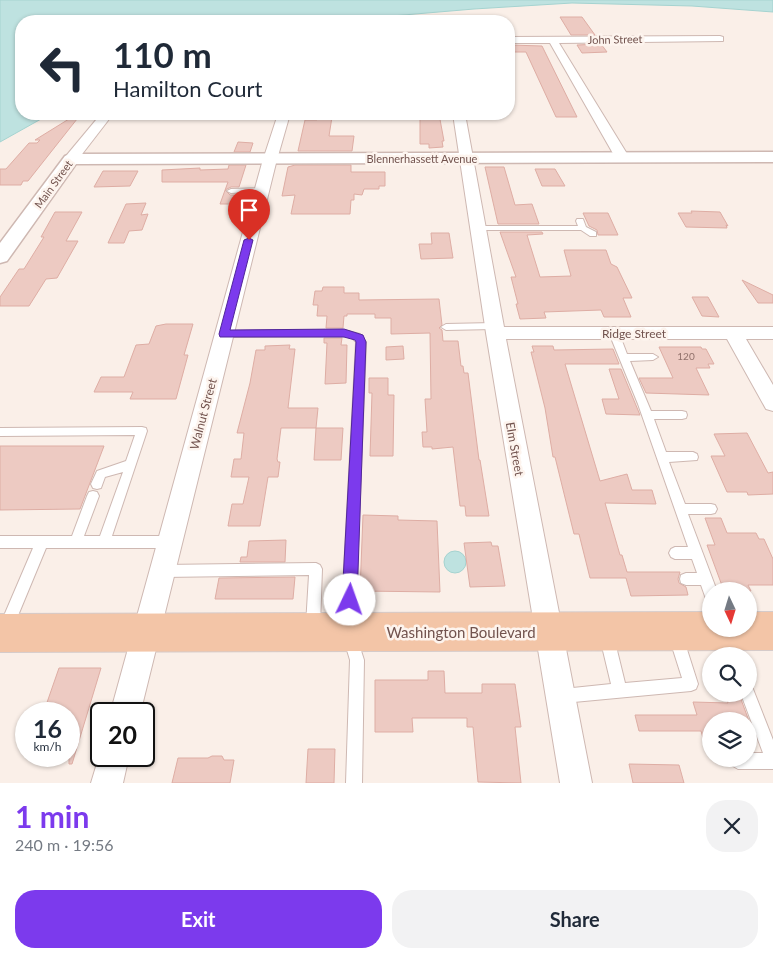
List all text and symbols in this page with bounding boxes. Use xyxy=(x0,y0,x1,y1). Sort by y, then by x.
street label: John Street xyxy=(588,32,643,46)
text: 110 m xyxy=(113,33,212,75)
icon: left xyxy=(30,35,95,100)
text: Hamilton Court xyxy=(113,75,262,102)
street label: Blennerhassett Avenue xyxy=(367,152,478,165)
street label: Main Street xyxy=(31,157,75,211)
pin xyxy=(228,189,270,240)
icon: arrive xyxy=(235,196,263,224)
street label: Ridge Street xyxy=(602,326,667,341)
house number: 120 xyxy=(677,350,695,362)
street label: Walnut Street xyxy=(186,376,220,451)
street label: Elm Street xyxy=(503,421,527,478)
position arrow xyxy=(323,573,375,625)
north arrow xyxy=(702,582,758,638)
map controls xyxy=(702,582,757,767)
street label: Washington Boulevard xyxy=(386,623,536,641)
button: search xyxy=(702,647,757,702)
speed limit sign: 20 xyxy=(90,702,155,767)
button: layers xyxy=(702,712,757,767)
text: 16 xyxy=(33,713,62,743)
text: km/h xyxy=(33,739,62,754)
text: 1 min xyxy=(15,798,89,834)
button: close xyxy=(706,800,758,852)
text: 240 m · 19:56 xyxy=(15,835,114,854)
button: Exit xyxy=(15,890,382,948)
button: Share xyxy=(392,890,758,948)

